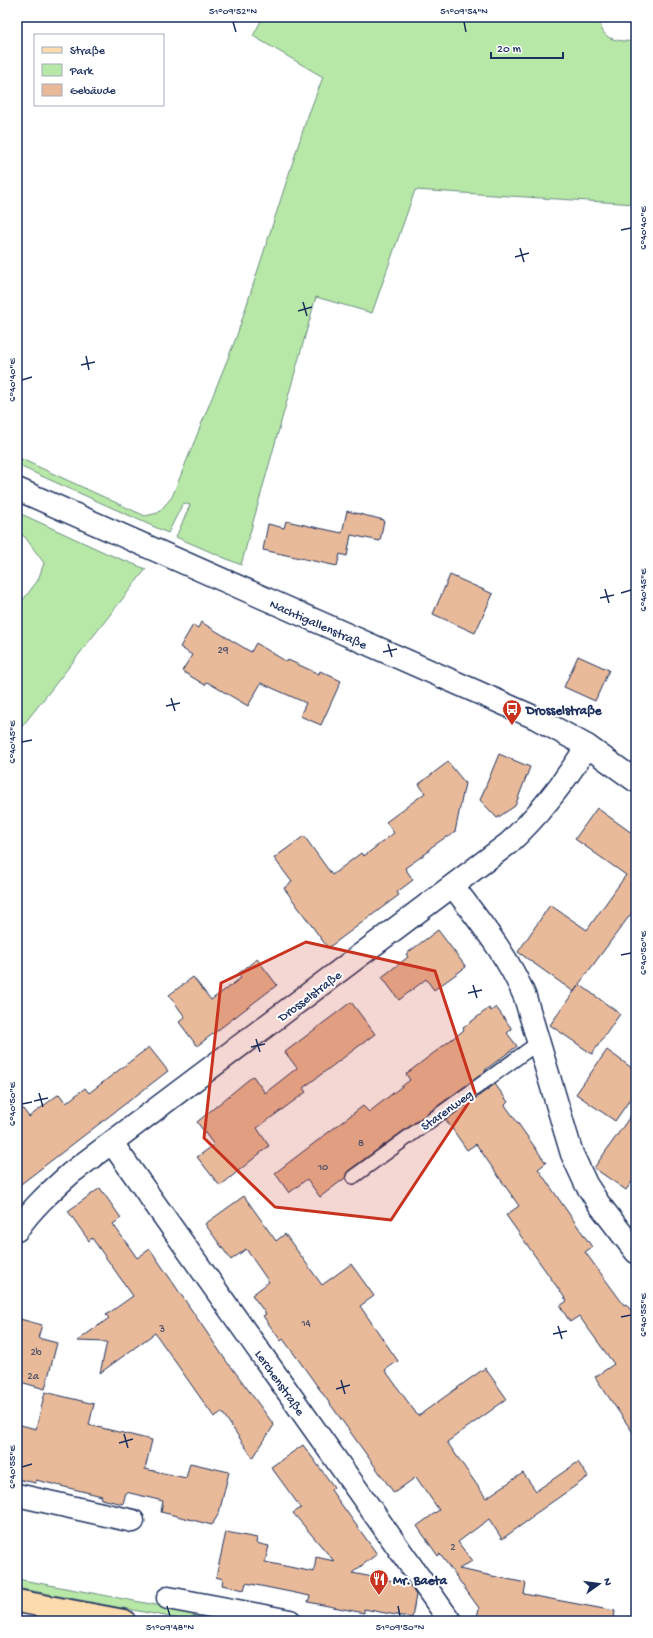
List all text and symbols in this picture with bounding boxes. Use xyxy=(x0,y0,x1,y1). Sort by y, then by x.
text: 51°09'52"N xyxy=(209,6,257,18)
text: 51°09'54"N xyxy=(440,6,488,18)
legend xyxy=(34,34,164,106)
scale bar xyxy=(491,34,563,60)
text: 20 m xyxy=(497,43,522,57)
text: Straße xyxy=(70,45,106,59)
text: Park xyxy=(69,65,95,79)
text: Gebäude xyxy=(70,85,116,99)
text: 6°40'40"E xyxy=(638,206,650,250)
text: 6°40'40"E xyxy=(7,358,19,402)
text: 6°40'45"E xyxy=(638,568,650,611)
street label: Nachtigallenstraße xyxy=(267,597,369,654)
house number: 29 xyxy=(218,645,229,657)
bus stop icon: Drosselstraße xyxy=(501,698,523,726)
place label: Drosselstraße xyxy=(525,704,603,719)
text: 6°40'45"E xyxy=(7,720,19,763)
text: 6°40'50"E xyxy=(638,930,650,975)
street label: Drosselstraße xyxy=(275,968,345,1026)
text: 6°40'50"E xyxy=(7,1081,19,1126)
street label: Starenweg xyxy=(419,1087,476,1135)
house number: 8 xyxy=(358,1138,364,1150)
house number: 10 xyxy=(317,1162,328,1174)
text: 6°40'55"E xyxy=(638,1293,650,1337)
house number: 14 xyxy=(300,1318,312,1330)
house number: 3 xyxy=(158,1324,165,1336)
house number: 2b xyxy=(30,1347,42,1359)
street label: Lerchenstraße xyxy=(251,1348,307,1419)
house number: 2a xyxy=(27,1371,40,1383)
text: 6°40'55"E xyxy=(7,1445,19,1489)
house number: 2 xyxy=(450,1542,456,1554)
north arrow xyxy=(579,1564,619,1604)
restaurant icon: Mr. Baeta xyxy=(368,1568,390,1596)
place label: Mr. Baeta xyxy=(393,1574,448,1589)
text: N xyxy=(600,1577,613,1587)
text: 51°09'48"N xyxy=(146,1622,194,1634)
text: 51°09'50"N xyxy=(376,1622,425,1634)

